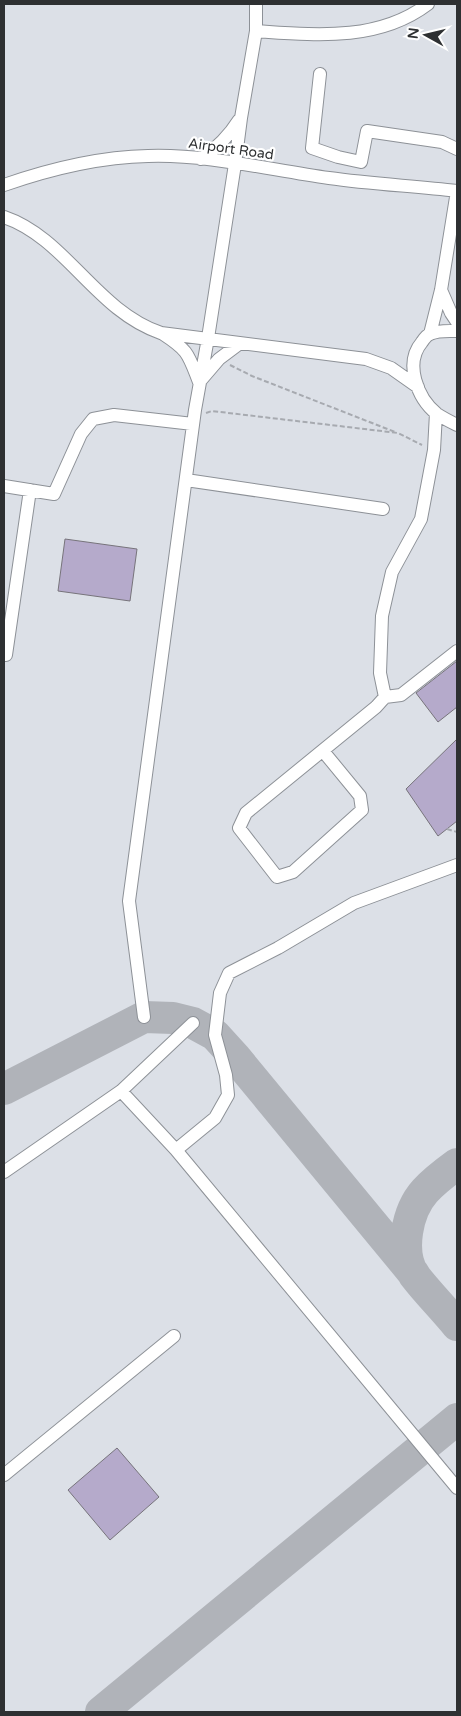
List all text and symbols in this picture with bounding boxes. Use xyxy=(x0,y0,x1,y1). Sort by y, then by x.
north arrow xyxy=(401,10,451,60)
text: N xyxy=(404,27,423,40)
street label: Airport Road xyxy=(187,135,275,163)

